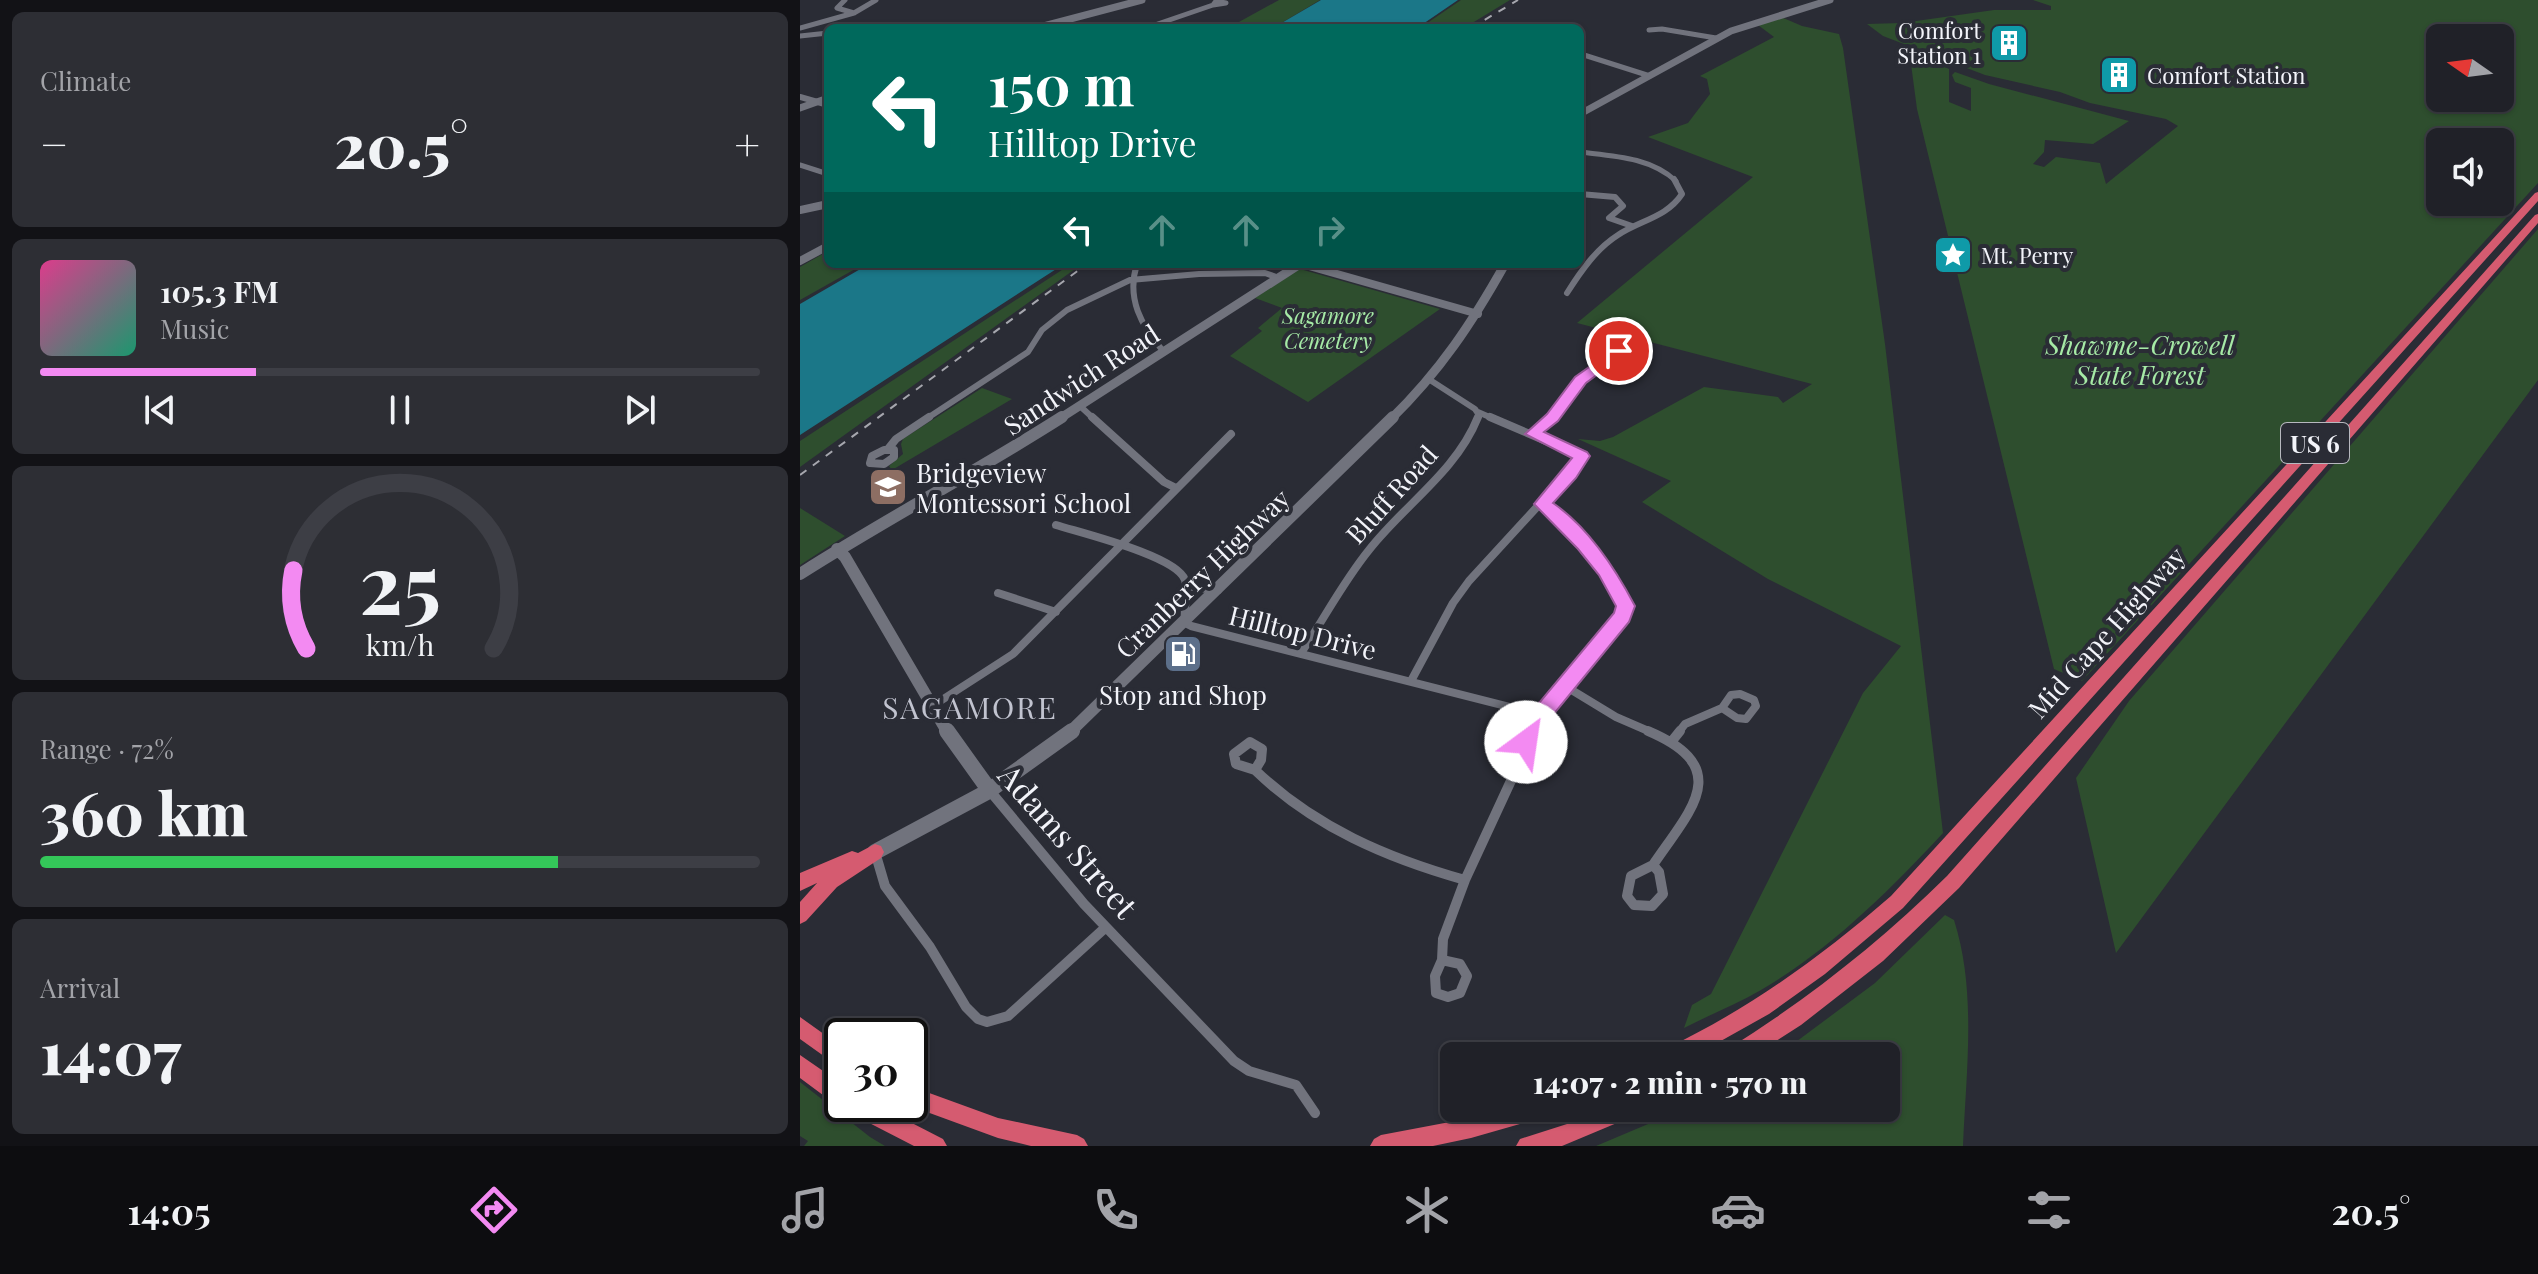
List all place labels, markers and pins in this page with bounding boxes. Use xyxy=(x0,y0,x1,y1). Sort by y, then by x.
place label: Comfort Station 1 xyxy=(1897,15,1982,70)
building icon: Comfort Station 1 xyxy=(1988,22,2030,64)
building icon: Comfort Station xyxy=(2098,54,2140,96)
place label: Comfort Station xyxy=(2147,60,2305,90)
place icon: Mt. Perry xyxy=(1932,234,1974,276)
place label: Mt. Perry xyxy=(1981,240,2073,270)
pin xyxy=(1585,317,1653,385)
place label: Bridgeview Montessori School xyxy=(916,455,1131,520)
school or university icon: Bridgeview Montessori School xyxy=(867,466,909,508)
fuel station icon: Stop and Shop xyxy=(1162,633,1204,675)
place label: Stop and Shop xyxy=(1099,677,1267,712)

